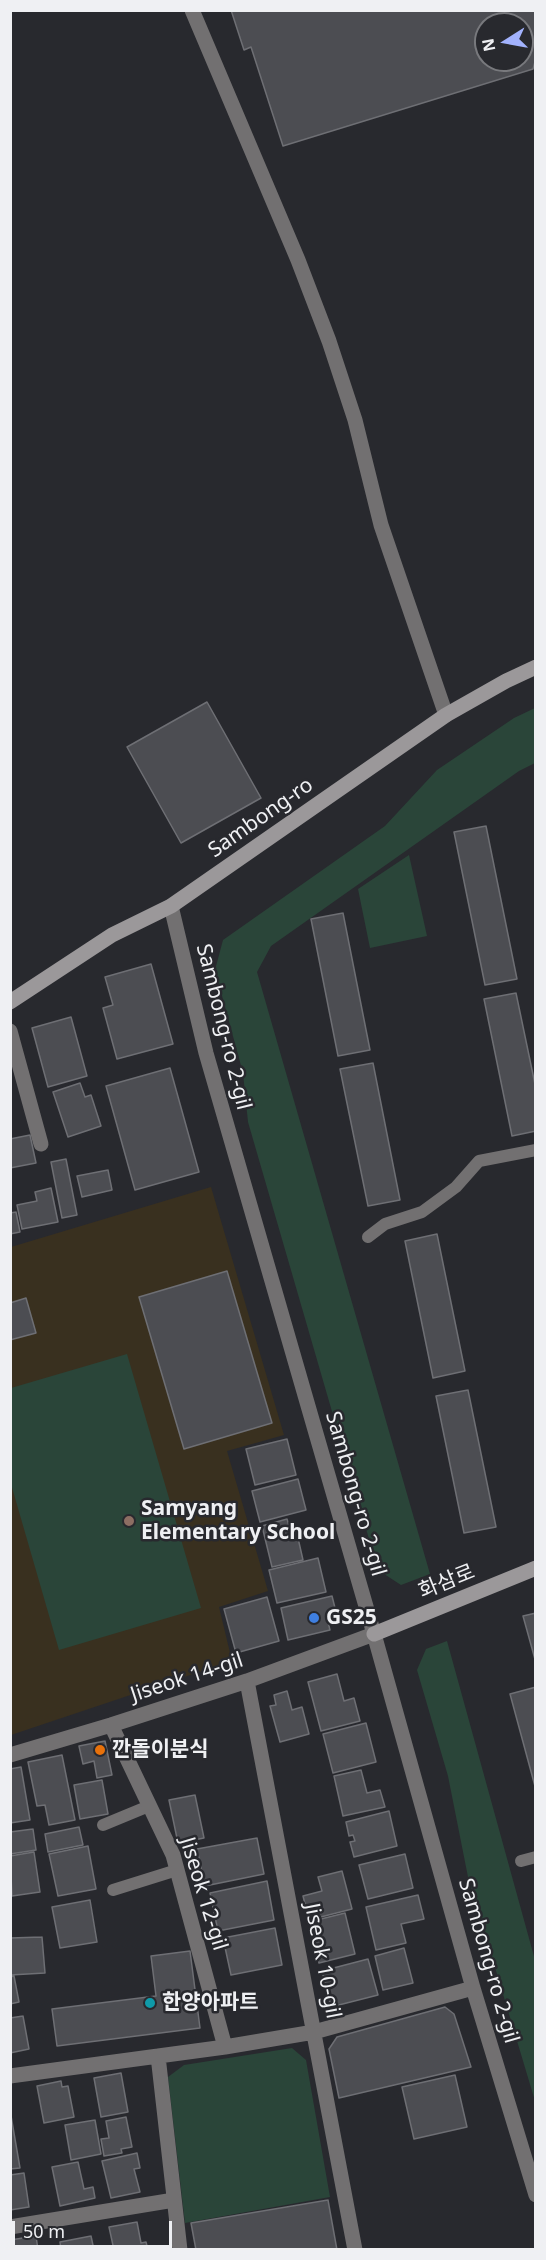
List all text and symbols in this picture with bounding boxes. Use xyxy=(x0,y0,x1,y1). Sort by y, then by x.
north arrow xyxy=(474,12,534,72)
text: N xyxy=(476,37,500,54)
street label: Sambong-ro xyxy=(204,773,318,863)
street label: Sambong-ro 2-gil xyxy=(190,941,256,1113)
street label: Sambong-ro 2-gil xyxy=(319,1409,391,1579)
place label: Samyang Elementary School xyxy=(141,1496,335,1546)
marker: Samyang Elementary School xyxy=(122,1514,136,1528)
street label: 화삼로 xyxy=(415,1559,479,1605)
place label: GS25 xyxy=(326,1605,377,1631)
marker: GS25 xyxy=(307,1611,321,1625)
street label: Jiseok 14-gil xyxy=(127,1648,247,1708)
place label: 깐돌이분식 xyxy=(112,1737,209,1763)
marker: 깐돌이분식 xyxy=(93,1743,107,1757)
street label: Jiseok 12-gil xyxy=(174,1834,232,1954)
street label: Sambong-ro 2-gil xyxy=(452,1876,524,2046)
street label: Jiseok 10-gil xyxy=(298,1901,346,2021)
place label: 한양아파트 xyxy=(162,1990,259,2016)
marker: 한양아파트 xyxy=(143,1996,157,2010)
scale bar xyxy=(15,2209,176,2247)
text: 50 m xyxy=(23,2219,65,2243)

